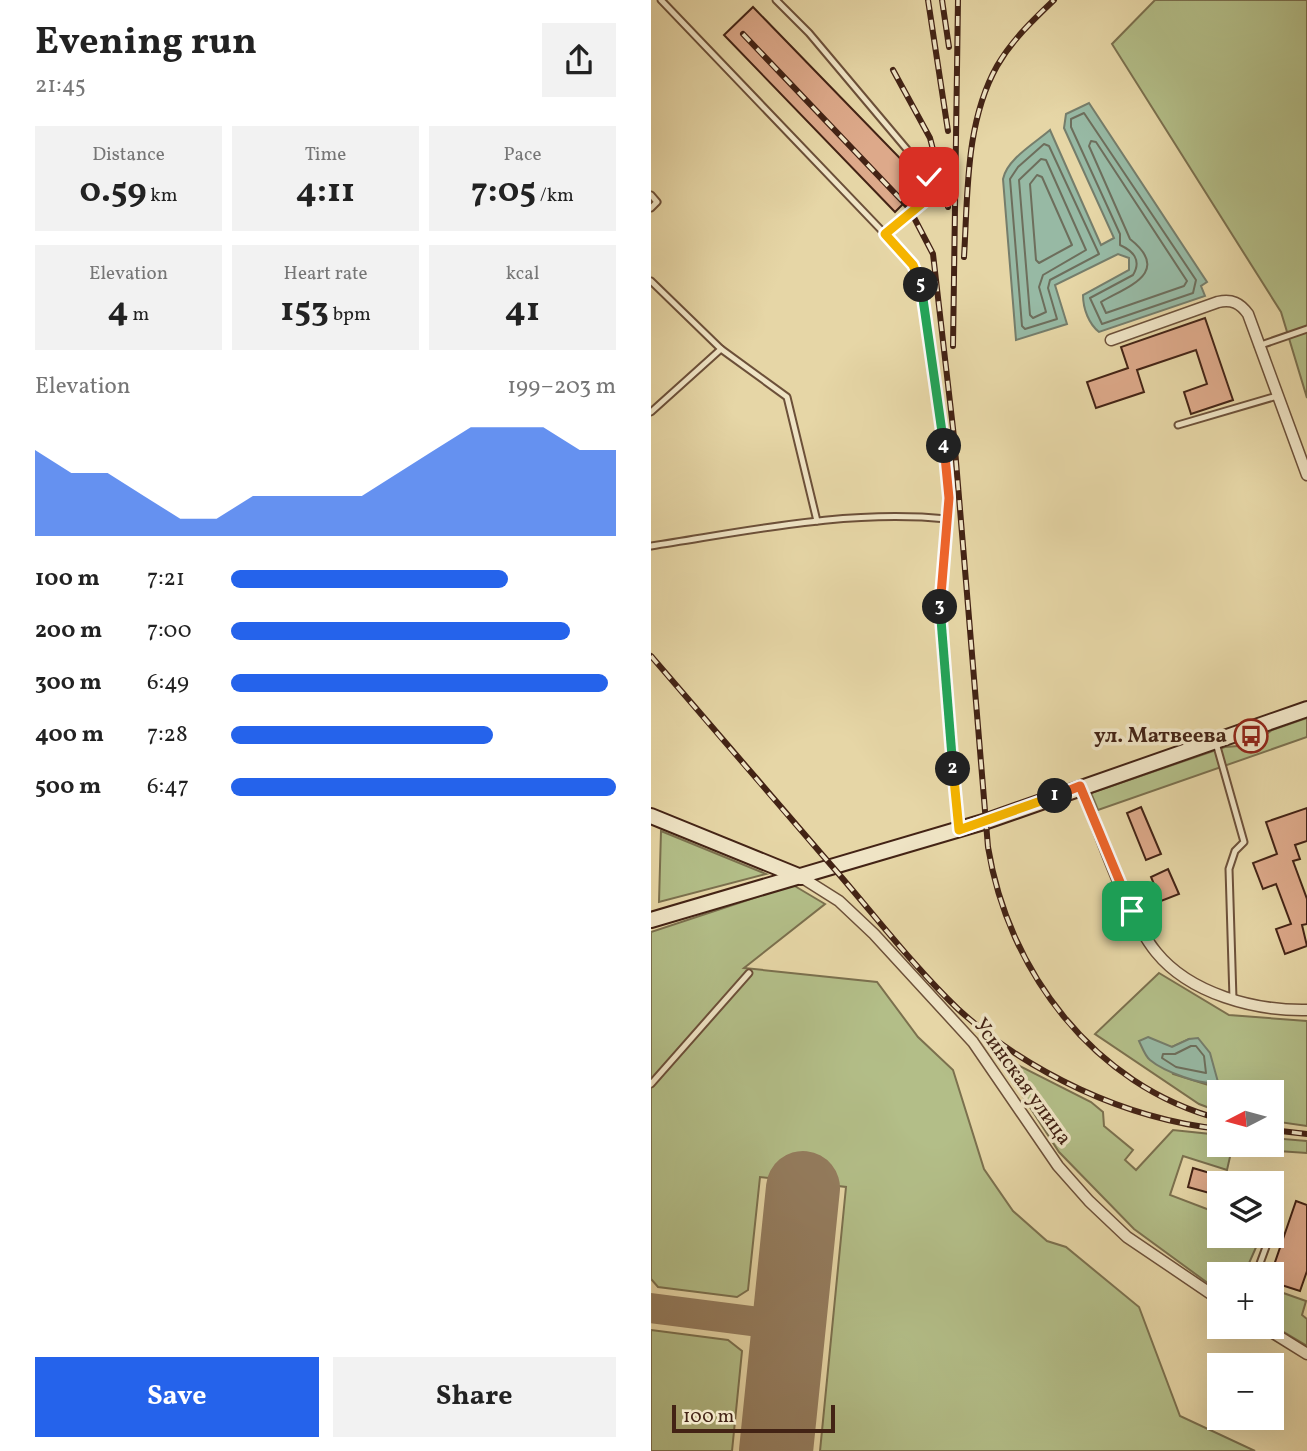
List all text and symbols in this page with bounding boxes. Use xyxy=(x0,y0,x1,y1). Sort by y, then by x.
text: Evening run xyxy=(35,17,257,70)
button: share xyxy=(542,23,616,97)
text: 21:45 xyxy=(35,70,86,102)
text: Distance xyxy=(92,142,165,168)
text: Time xyxy=(305,142,346,168)
text: Pace xyxy=(503,142,542,168)
pin xyxy=(899,147,959,207)
icon: check xyxy=(910,158,948,196)
text: 0.59 xyxy=(80,168,147,216)
text: 4:11 xyxy=(296,168,355,216)
text: 7:05 xyxy=(471,168,536,216)
text: km xyxy=(147,183,177,209)
text: /km xyxy=(536,183,574,209)
text: Elevation xyxy=(89,261,168,287)
text: Heart rate xyxy=(284,261,367,287)
text: kcal xyxy=(506,261,539,287)
pin: 5 xyxy=(903,268,939,302)
text: 5 xyxy=(916,271,925,297)
text: 4 xyxy=(108,287,129,335)
text: 153 xyxy=(280,287,329,335)
text: 41 xyxy=(505,287,540,335)
text: m xyxy=(129,302,149,328)
text: bpm xyxy=(329,302,371,328)
text: Elevation xyxy=(35,371,131,403)
text: 199–203 m xyxy=(507,371,616,403)
pin: 4 xyxy=(927,428,961,464)
text: 4 xyxy=(938,432,949,458)
text: 100 m xyxy=(35,563,100,595)
text: 7:21 xyxy=(147,563,185,595)
pin: 3 xyxy=(923,590,957,624)
text: 3 xyxy=(935,593,944,619)
text: 200 m xyxy=(35,615,102,647)
text: 7:00 xyxy=(147,615,192,647)
text: 300 m xyxy=(35,667,102,699)
text: 6:49 xyxy=(147,667,189,699)
bus stop icon: ул. Матвеева xyxy=(1232,717,1270,755)
text: 400 m xyxy=(35,719,104,751)
text: 7:28 xyxy=(147,719,188,751)
place label: ул. Матвеева xyxy=(1094,722,1227,751)
pin: 2 xyxy=(935,752,971,786)
text: 2 xyxy=(948,755,957,781)
text: 500 m xyxy=(35,771,101,803)
text: 6:47 xyxy=(147,771,189,803)
pin: 1 xyxy=(1037,778,1073,814)
text: 1 xyxy=(1051,782,1058,808)
pin xyxy=(1102,881,1162,941)
icon: arrive xyxy=(1113,892,1151,930)
street label: Усинская улица xyxy=(966,1013,1078,1151)
north arrow xyxy=(1207,1080,1285,1157)
map controls xyxy=(1207,1080,1284,1430)
button: layers xyxy=(1207,1171,1284,1248)
button: + xyxy=(1207,1262,1284,1339)
button: − xyxy=(1207,1353,1284,1430)
button: Save xyxy=(35,1357,319,1437)
button: Share xyxy=(333,1357,616,1437)
scale bar xyxy=(672,1402,835,1434)
text: 100 m xyxy=(683,1404,734,1430)

